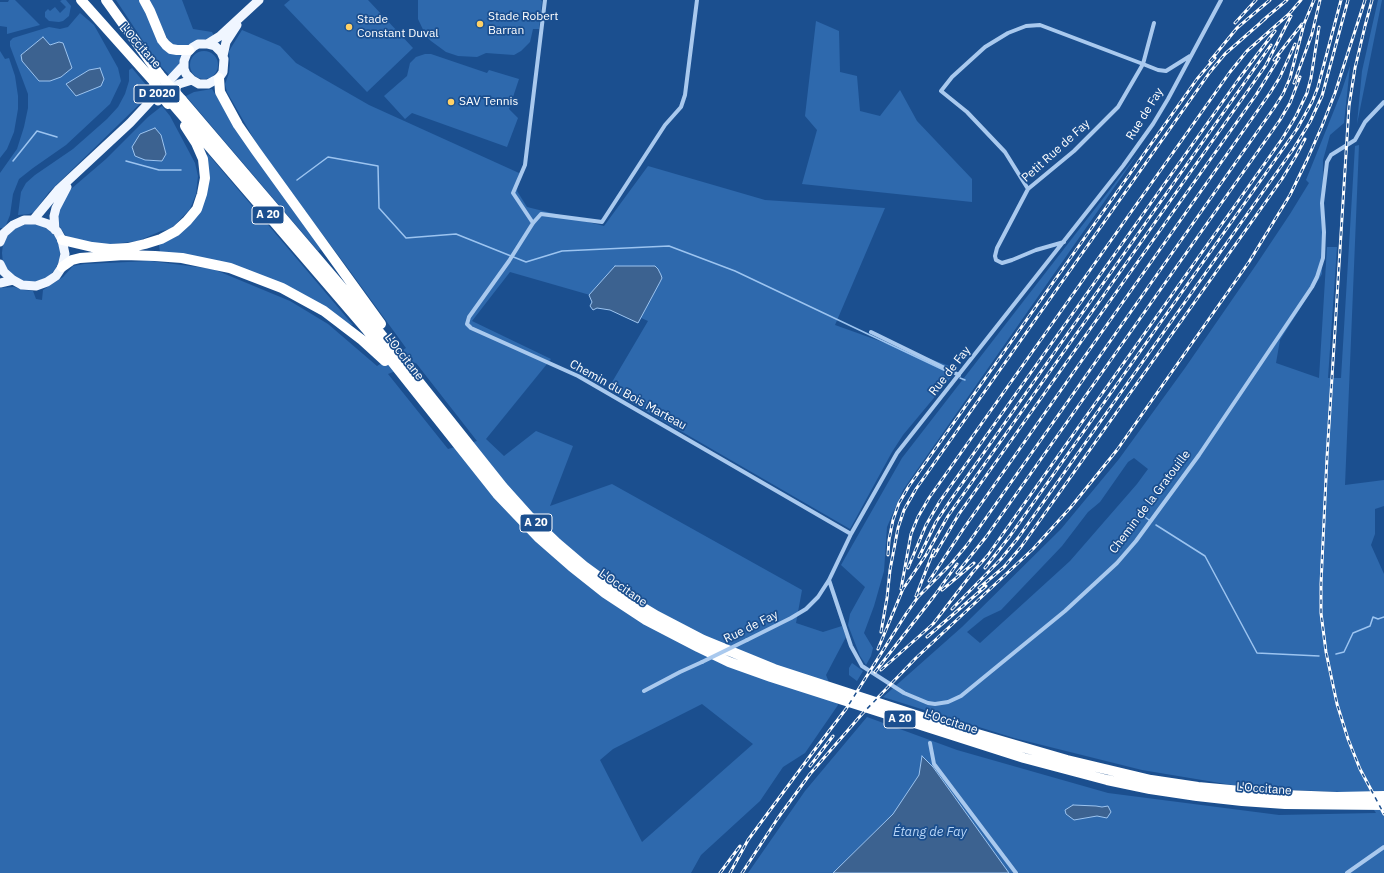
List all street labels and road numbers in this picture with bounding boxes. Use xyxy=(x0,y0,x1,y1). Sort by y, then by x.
street label: L'Occitane xyxy=(116,21,164,71)
road number: D 2020 xyxy=(134,85,180,103)
street label: Rue de Fay xyxy=(1123,85,1167,143)
street label: Petit Rue de Fay xyxy=(1019,117,1093,185)
road number: A 20 xyxy=(252,206,284,224)
street label: L'Occitane xyxy=(381,331,427,383)
street label: Rue de Fay xyxy=(926,343,974,399)
street label: Chemin du Bois Marteau xyxy=(567,357,689,433)
street label: Chemin de la Gratouille xyxy=(1106,447,1194,557)
road number: A 20 xyxy=(520,514,552,532)
street label: L'Occitane xyxy=(596,566,650,610)
street label: Rue de Fay xyxy=(721,608,781,646)
street label: L'Occitane xyxy=(922,707,980,737)
road number: A 20 xyxy=(884,710,916,728)
street label: L'Occitane xyxy=(1236,780,1292,798)

